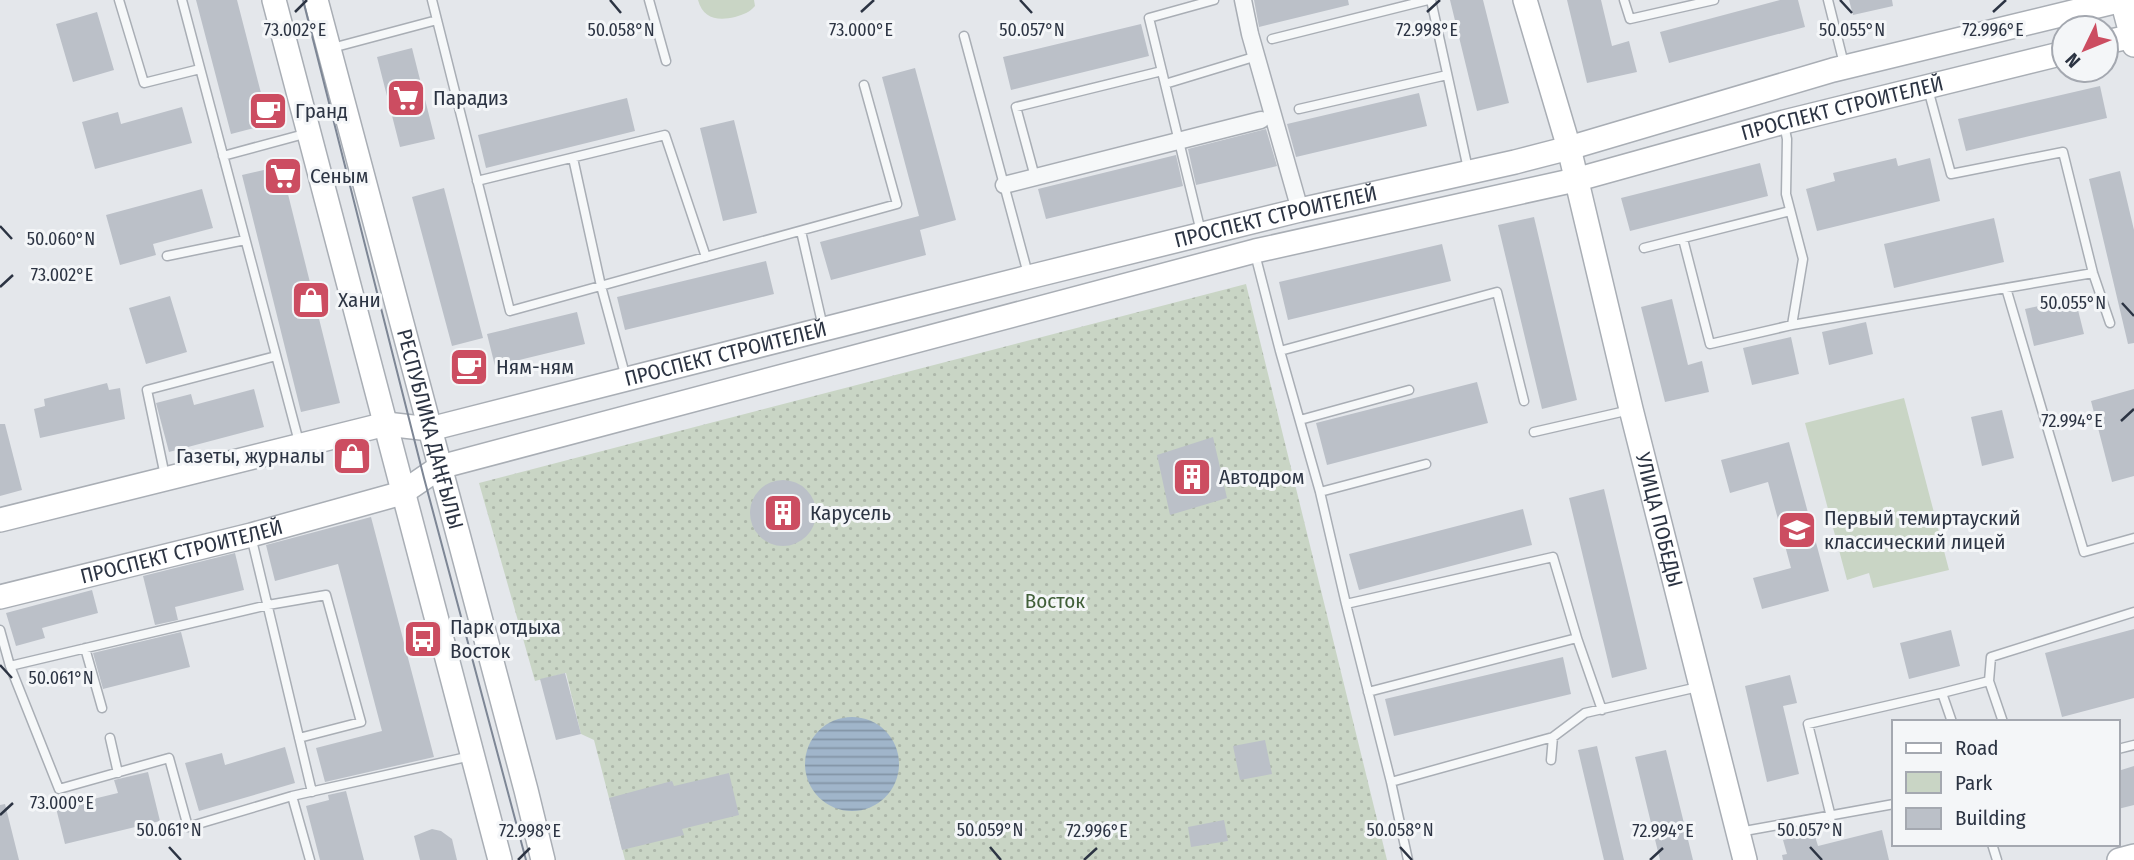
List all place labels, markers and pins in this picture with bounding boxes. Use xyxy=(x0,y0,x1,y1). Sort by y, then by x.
supermarket icon: Парадиз xyxy=(385,77,427,119)
place label: Парадиз xyxy=(433,85,508,111)
cafe icon: Гранд xyxy=(247,90,289,132)
place label: Гранд xyxy=(295,98,348,124)
supermarket icon: Сеным xyxy=(262,155,304,197)
place label: Сеным xyxy=(310,163,369,189)
shop icon: Хани xyxy=(290,279,332,321)
place label: Хани xyxy=(338,287,381,313)
cafe icon: Ням-ням xyxy=(448,346,490,388)
place label: Ням-ням xyxy=(496,354,574,380)
shop icon: Газеты, журналы xyxy=(331,435,373,477)
place label: Газеты, журналы xyxy=(176,443,325,469)
building icon: Автодром xyxy=(1171,456,1213,498)
place label: Автодром xyxy=(1219,464,1305,490)
building icon: Карусель xyxy=(762,492,804,534)
place label: Карусель xyxy=(810,500,891,526)
place label: Первый темиртауский классический лицей xyxy=(1824,505,2021,555)
school or university icon: Первый темиртауский классический лицей xyxy=(1776,509,1818,551)
place label: Парк отдыха Восток xyxy=(450,614,561,664)
bus stop icon: Парк отдыха Восток xyxy=(402,618,444,660)

